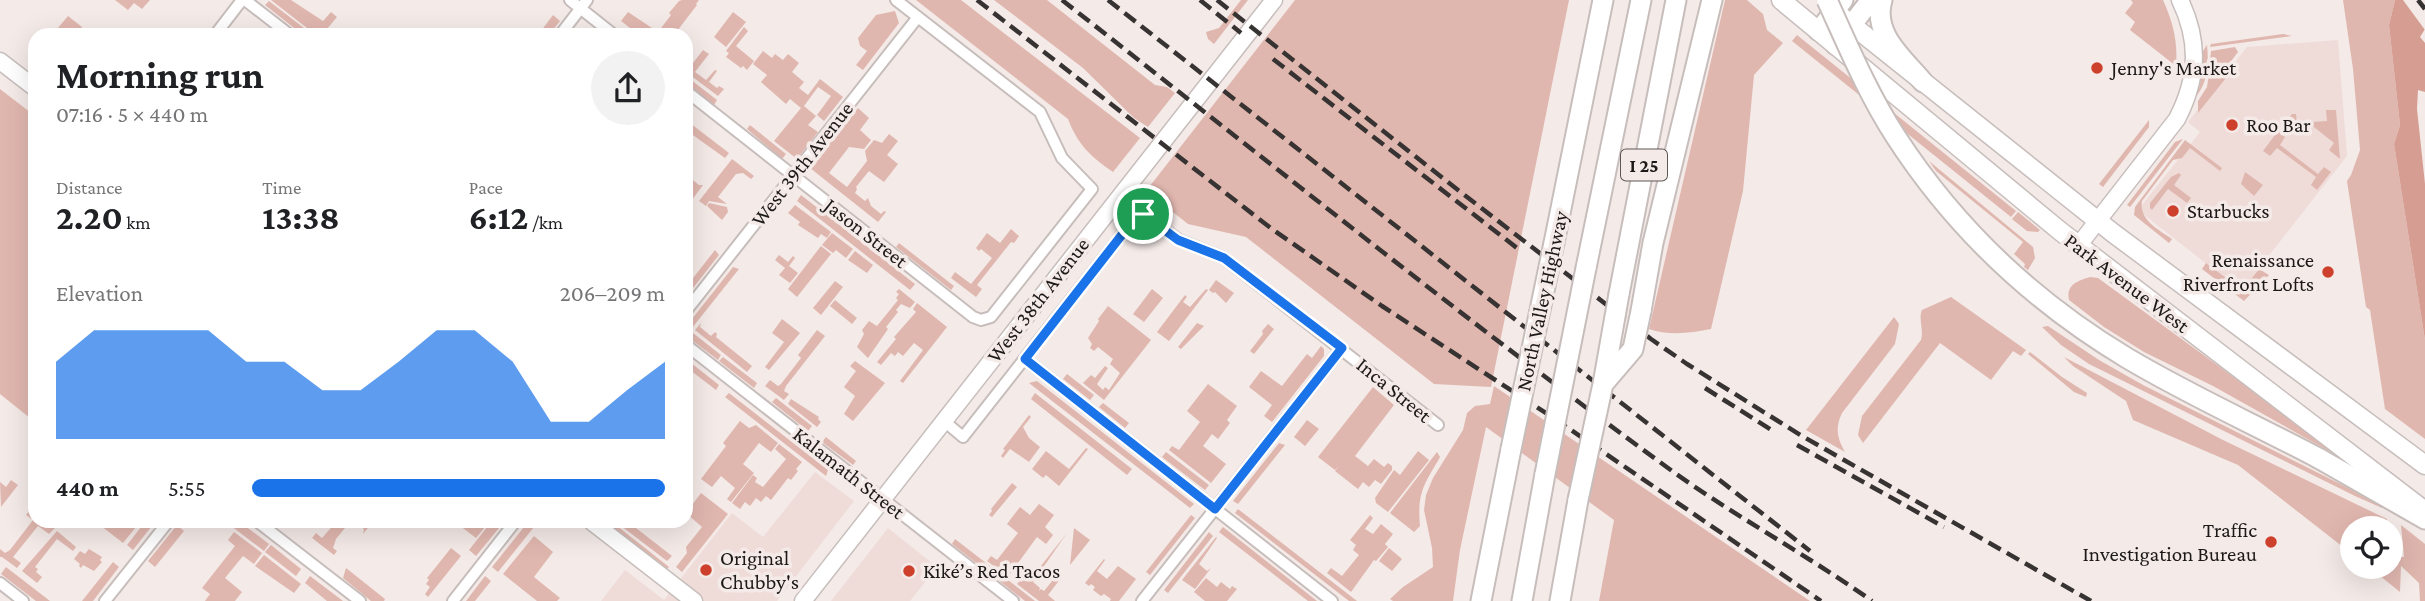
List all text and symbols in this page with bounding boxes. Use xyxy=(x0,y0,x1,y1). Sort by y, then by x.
button: share xyxy=(591,51,665,125)
text: Morning run xyxy=(56,54,264,96)
place label: Jenny's Market xyxy=(2109,56,2237,80)
marker: Jenny's Market xyxy=(2089,60,2105,76)
street label: West 39th Avenue xyxy=(746,97,858,231)
text: 07:16 · 5 × 440 m xyxy=(56,101,208,127)
place label: Roo Bar xyxy=(2246,113,2311,137)
marker: Roo Bar xyxy=(2224,117,2240,133)
road number: I 25 xyxy=(1621,150,1667,181)
text: Distance xyxy=(56,177,122,198)
text: Time xyxy=(262,177,301,198)
text: Pace xyxy=(469,177,503,198)
pin xyxy=(1113,184,1173,244)
street label: Jason Street xyxy=(818,192,913,274)
icon: arrive xyxy=(1124,195,1162,233)
text: 2.20 xyxy=(56,198,123,237)
text: 13:38 xyxy=(262,198,340,237)
text: 6:12 xyxy=(469,198,528,237)
place label: Starbucks xyxy=(2187,199,2269,223)
marker: Starbucks xyxy=(2165,203,2181,219)
street label: North Valley Highway xyxy=(1511,208,1573,393)
text: km xyxy=(123,212,151,233)
text: /km xyxy=(528,212,563,233)
street label: Park Avenue West xyxy=(2060,228,2195,338)
street label: West 38th Avenue xyxy=(982,233,1094,367)
place label: Renaissance Riverfront Lofts xyxy=(2183,248,2314,296)
marker: Renaissance Riverfront Lofts xyxy=(2320,264,2336,280)
text: Elevation xyxy=(56,280,143,306)
text: 206–209 m xyxy=(560,280,665,306)
street label: Inca Street xyxy=(1352,353,1437,428)
street label: Kalamath Street xyxy=(789,422,910,525)
text: 440 m xyxy=(56,475,119,501)
text: 5:55 xyxy=(168,475,206,501)
map controls xyxy=(2340,516,2403,579)
button: locate xyxy=(2340,516,2403,579)
place label: Traffic Investigation Bureau xyxy=(2082,518,2257,566)
marker: Traffic Investigation Bureau xyxy=(2263,534,2279,550)
place label: Original Chubby's xyxy=(720,546,799,594)
place label: Kiké’s Red Tacos xyxy=(923,559,1060,583)
marker: Original Chubby's xyxy=(698,562,714,578)
marker: Kiké’s Red Tacos xyxy=(901,563,917,579)

